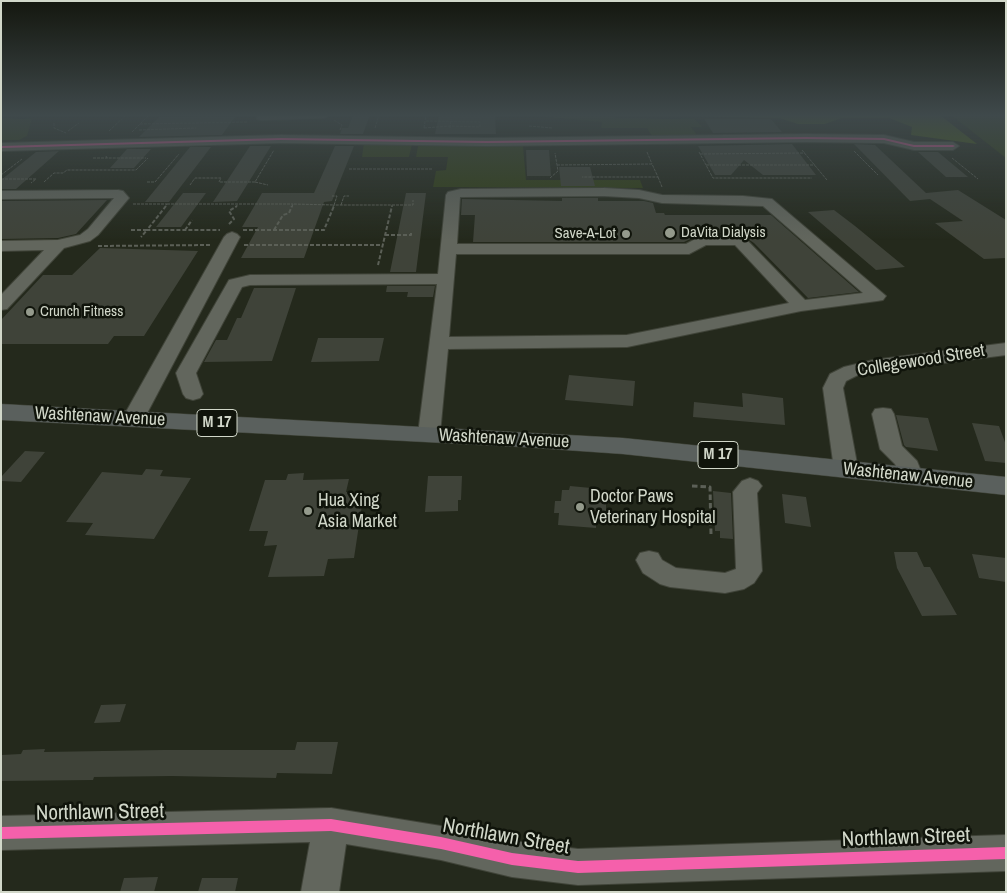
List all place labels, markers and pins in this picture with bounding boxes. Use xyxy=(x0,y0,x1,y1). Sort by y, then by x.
place label: DaVita Dialysis xyxy=(681,224,766,242)
place label: Save-A-Lot xyxy=(554,225,616,243)
marker: DaVita Dialysis xyxy=(663,226,677,240)
marker: Save-A-Lot xyxy=(620,228,632,240)
place label: Crunch Fitness xyxy=(40,303,123,321)
marker: Crunch Fitness xyxy=(24,306,36,318)
place label: Doctor Paws Veterinary Hospital xyxy=(590,486,716,528)
place label: Hua Xing Asia Market xyxy=(318,490,397,532)
marker: Doctor Paws Veterinary Hospital xyxy=(574,501,586,513)
marker: Hua Xing Asia Market xyxy=(302,505,314,517)

